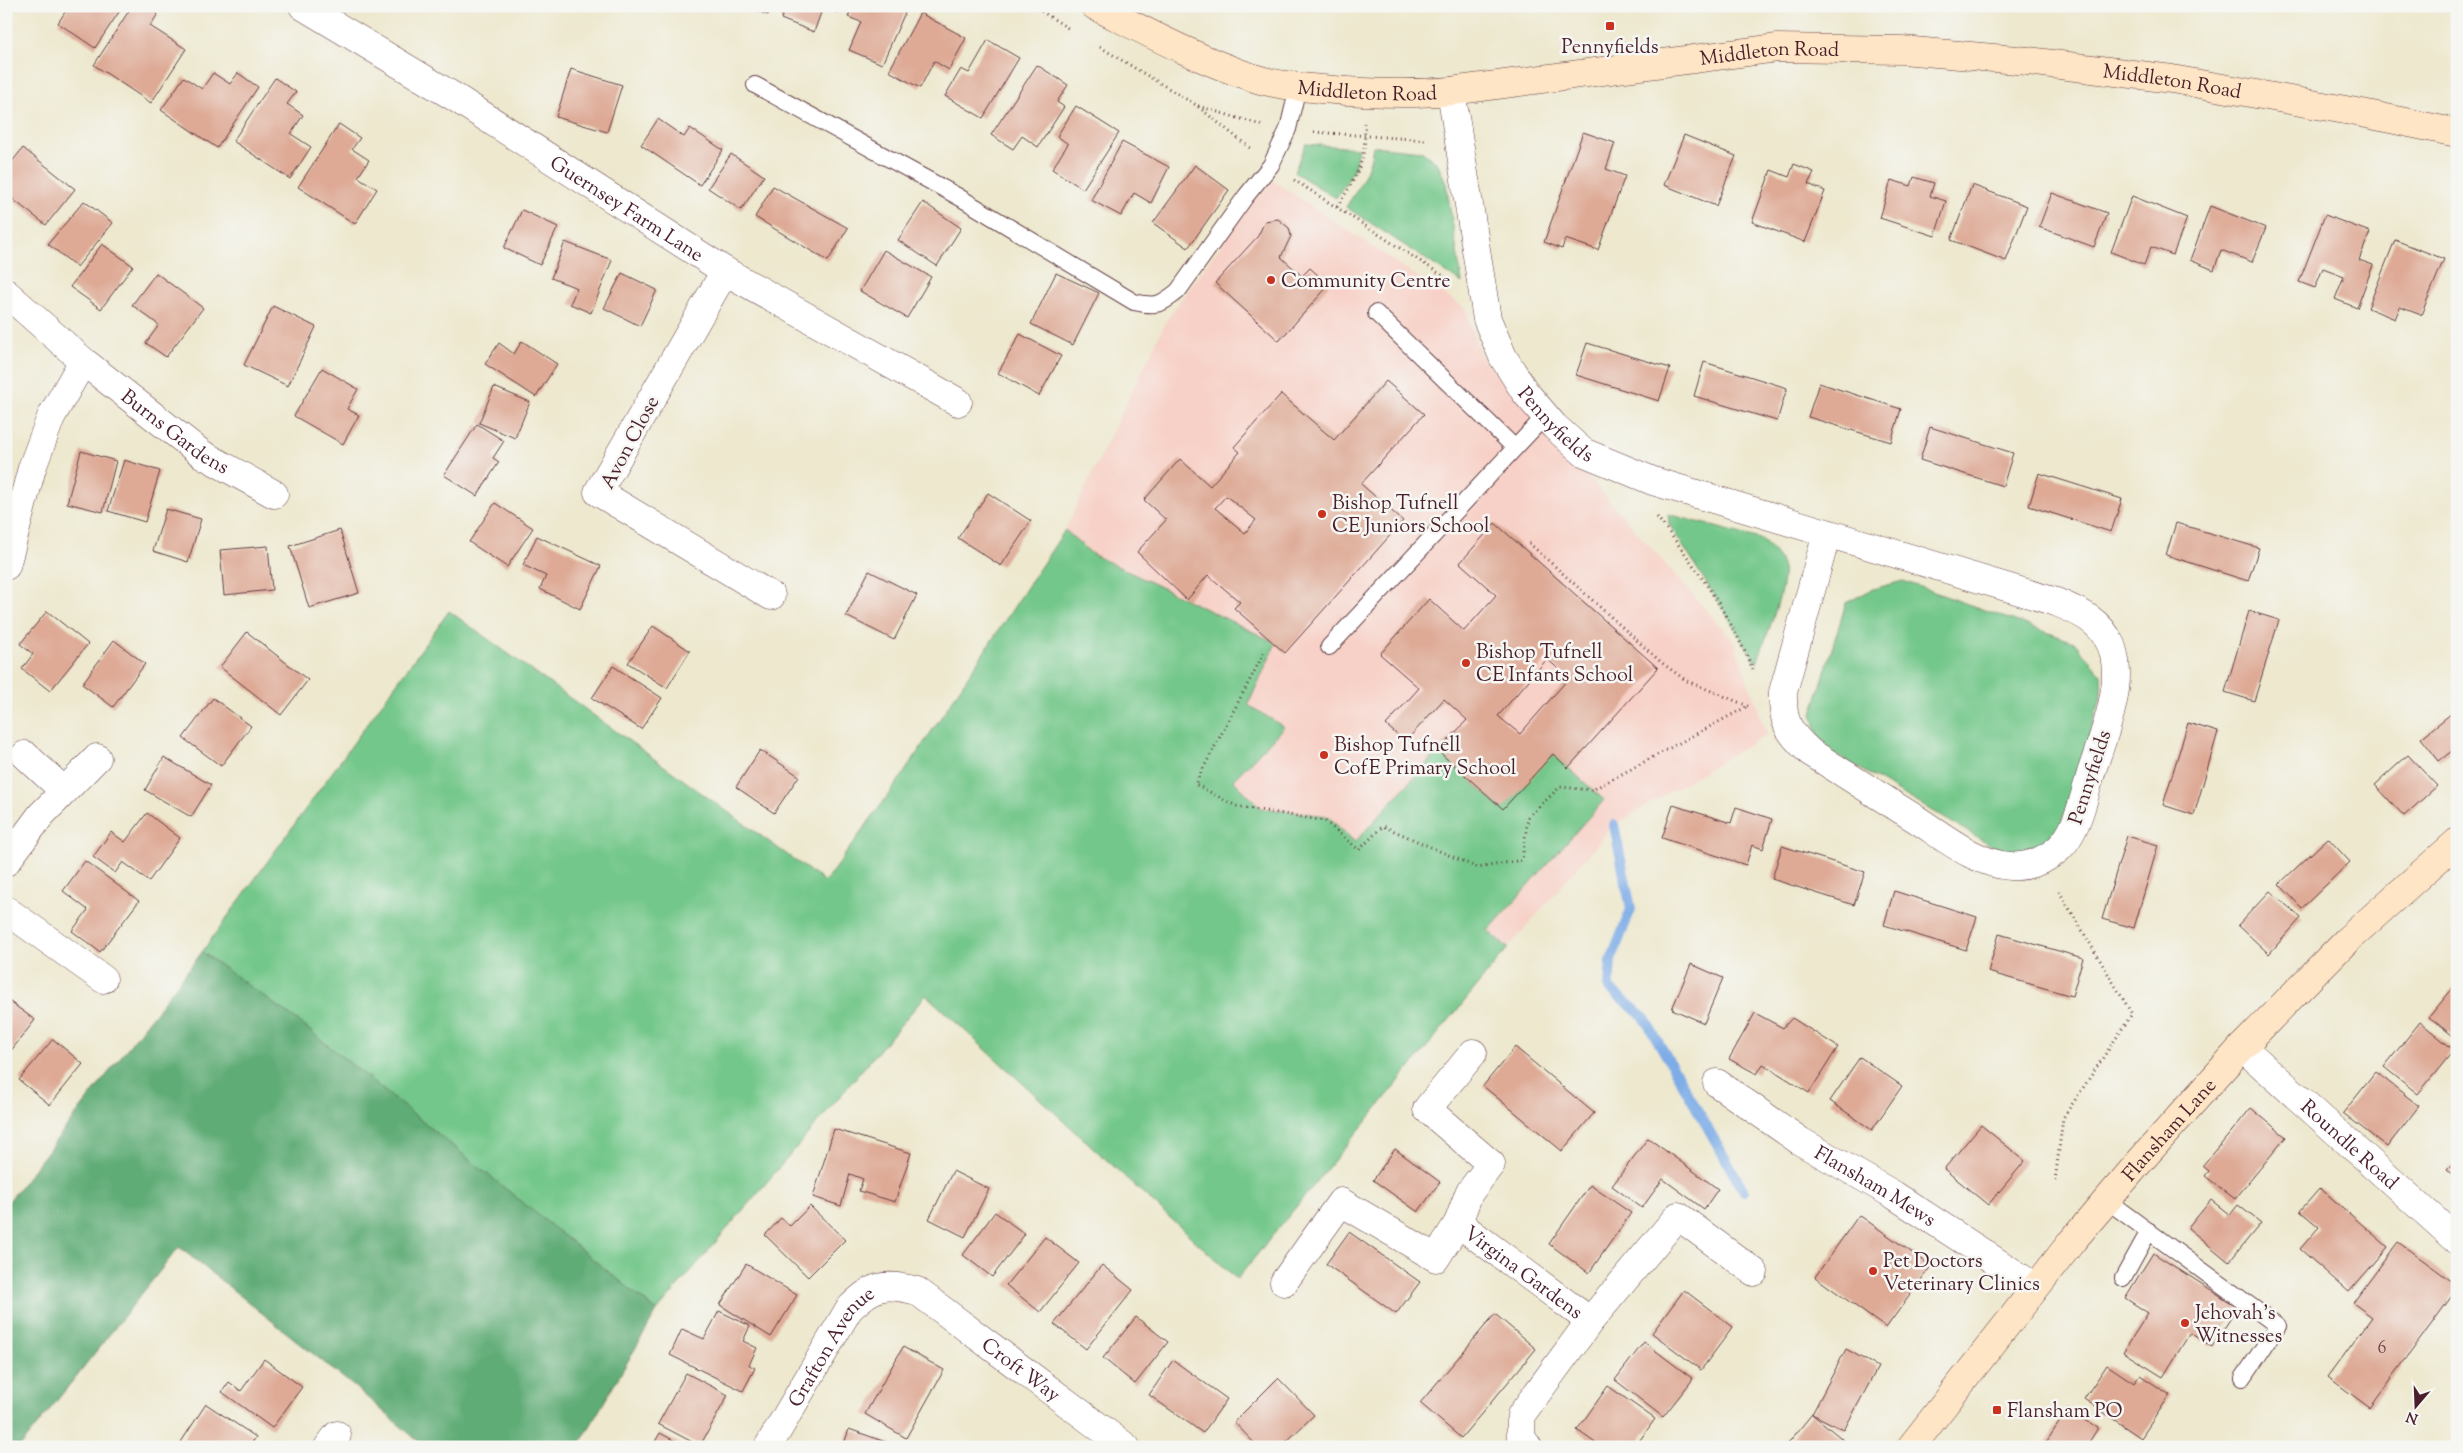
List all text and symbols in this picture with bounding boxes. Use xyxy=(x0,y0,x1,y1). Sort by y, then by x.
marker: Pennyfields xyxy=(1604,20,1616,32)
place label: Pennyfields xyxy=(1561,34,1659,63)
street label: Middleton Road xyxy=(1698,36,1839,75)
street label: Middleton Road xyxy=(2101,58,2244,108)
street label: Middleton Road xyxy=(1296,75,1438,110)
street label: Guernsey Farm Lane xyxy=(543,150,708,270)
place label: Community Centre xyxy=(1281,268,1451,297)
marker: Community Centre xyxy=(1265,274,1277,286)
street label: Pennyfields xyxy=(1509,381,1597,471)
street label: Burns Gardens xyxy=(113,384,234,483)
street label: Avon Close xyxy=(595,391,668,495)
place label: Bishop Tufnell CE Juniors School xyxy=(1332,490,1490,542)
marker: Bishop Tufnell CE Juniors School xyxy=(1316,508,1328,520)
place label: Bishop Tufnell CE Infants School xyxy=(1476,639,1634,691)
marker: Bishop Tufnell CE Infants School xyxy=(1460,657,1472,669)
street label: Pennyfields xyxy=(2063,727,2120,829)
place label: Bishop Tufnell CofE Primary School xyxy=(1334,732,1517,784)
marker: Bishop Tufnell CofE Primary School xyxy=(1318,749,1330,761)
street label: Flansham Lane xyxy=(2117,1073,2224,1189)
street label: Roundle Road xyxy=(2293,1094,2404,1198)
street label: Flansham Mews xyxy=(1808,1140,1941,1236)
street label: Virgina Gardens xyxy=(1457,1220,1588,1328)
place label: Pet Doctors Veterinary Clinics xyxy=(1883,1248,2040,1300)
marker: Pet Doctors Veterinary Clinics xyxy=(1867,1265,1879,1277)
street label: Grafton Avenue xyxy=(782,1280,881,1414)
place label: Jehovah’s Witnesses xyxy=(2194,1300,2282,1352)
marker: Jehovah’s Witnesses xyxy=(2179,1317,2191,1329)
street label: Croft Way xyxy=(974,1332,1066,1410)
house number: 6 xyxy=(2378,1336,2387,1362)
north arrow xyxy=(2390,1380,2440,1430)
place label: Flansham PO xyxy=(2007,1398,2123,1427)
marker: Flansham PO xyxy=(1991,1404,2003,1416)
text: N xyxy=(2404,1405,2421,1428)

